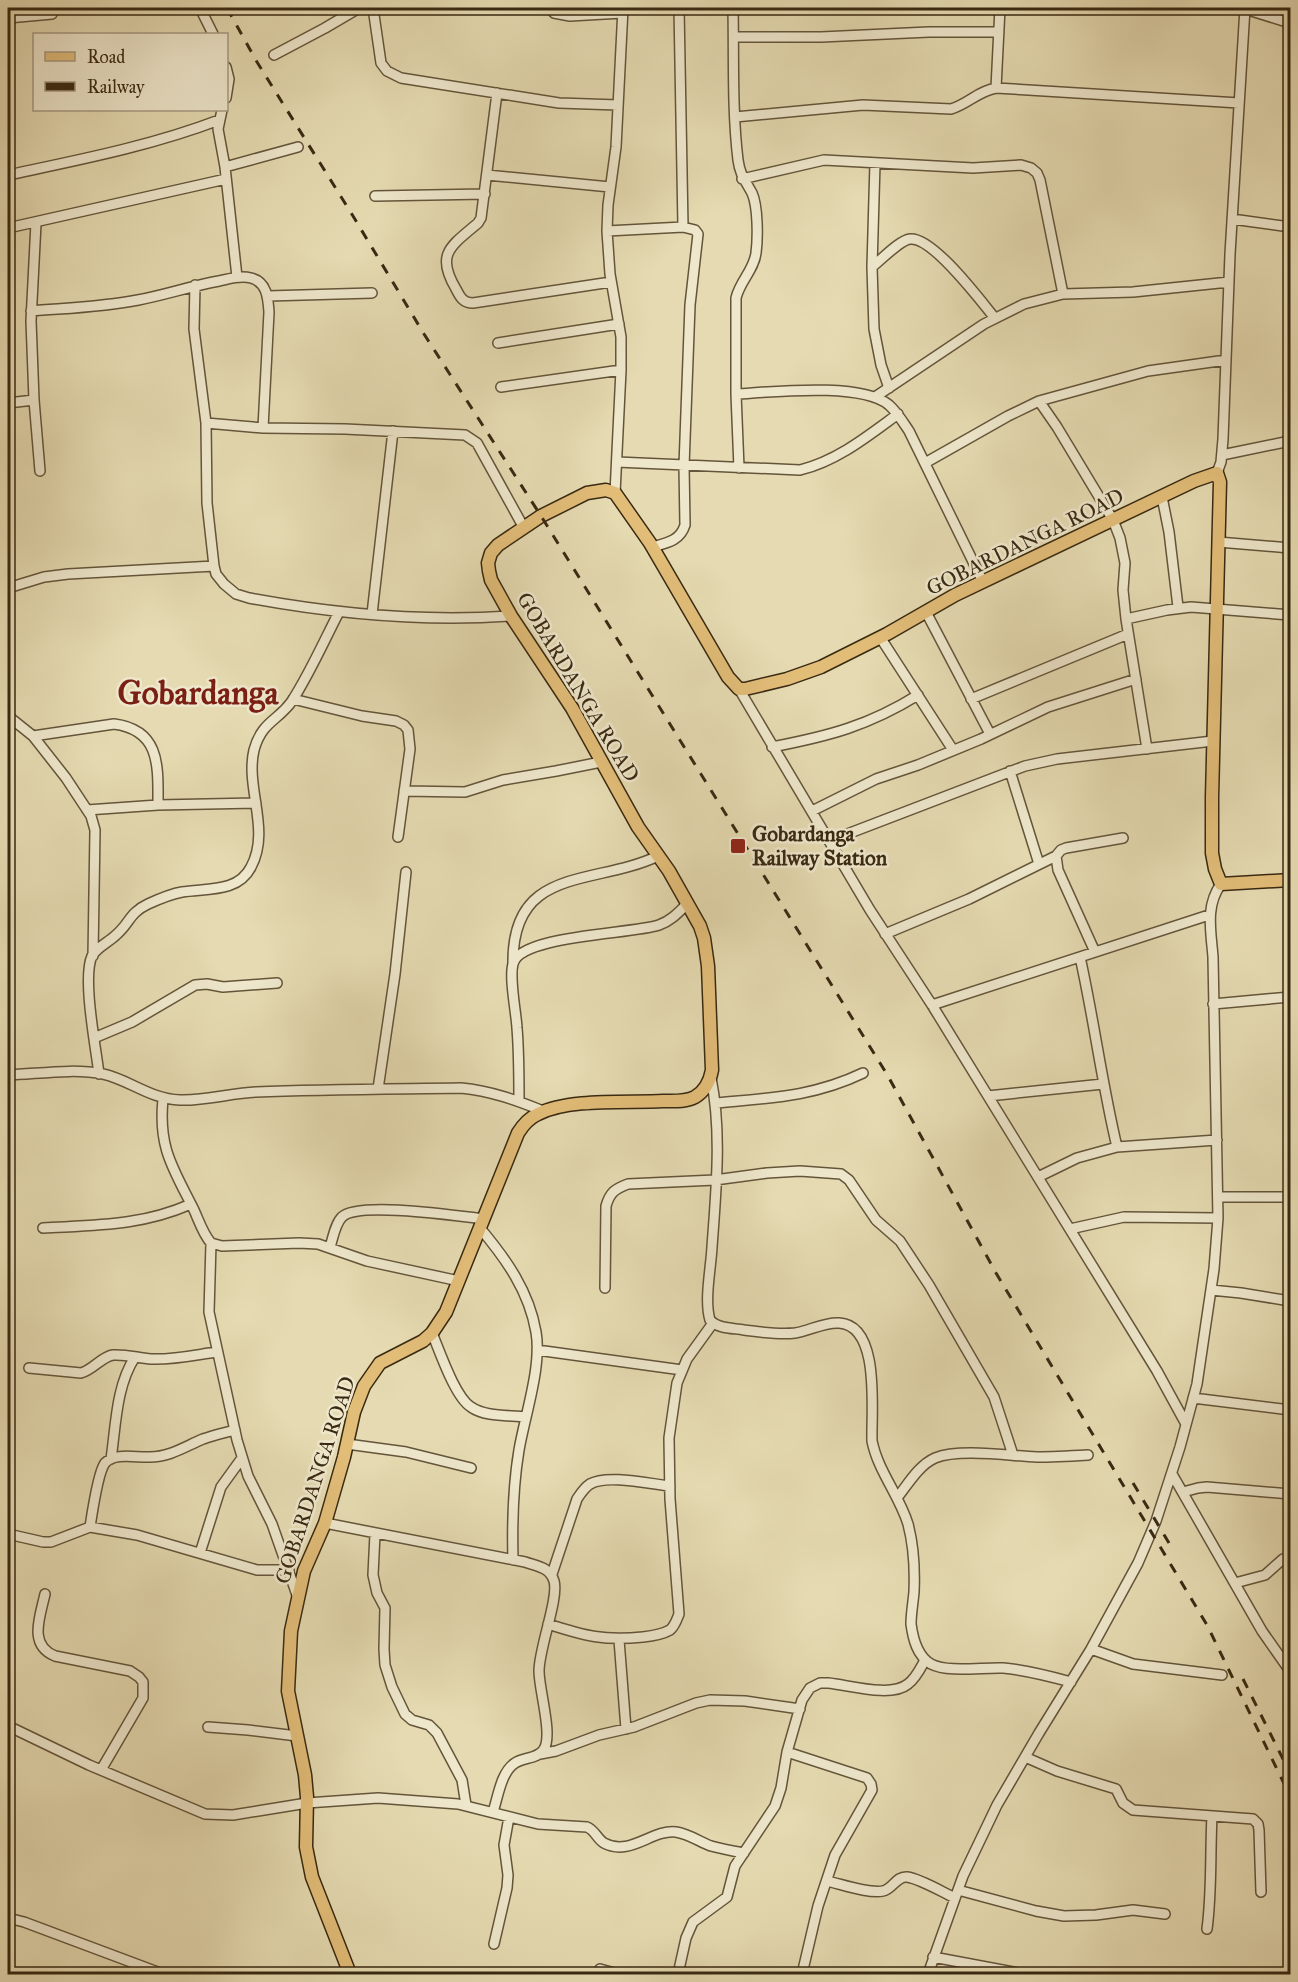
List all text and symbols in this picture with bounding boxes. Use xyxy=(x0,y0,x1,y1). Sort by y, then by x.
legend xyxy=(33,33,228,111)
text: Road xyxy=(87,46,125,68)
text: Railway xyxy=(87,76,145,98)
street label: GOBARDANGA ROAD xyxy=(922,483,1128,601)
street label: GOBARDANGA ROAD xyxy=(511,587,645,787)
district label: Gobardanga xyxy=(118,673,279,713)
place label: Gobardanga Railway Station xyxy=(752,821,888,871)
marker: Gobardanga Railway Station xyxy=(729,837,747,855)
street label: GOBARDANGA ROAD xyxy=(269,1373,361,1587)

